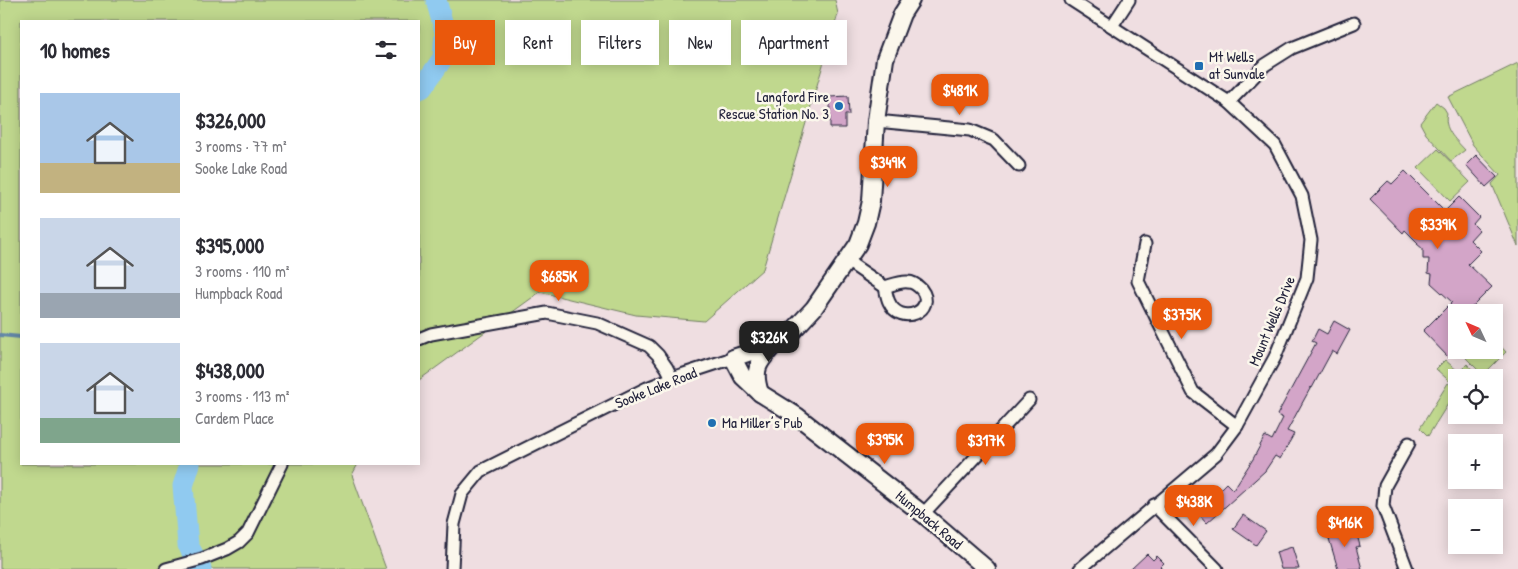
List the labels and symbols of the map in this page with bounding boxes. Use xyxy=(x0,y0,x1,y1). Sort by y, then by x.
place label: Mt Wells at Sunvale xyxy=(1209,46,1265,84)
marker: Mt Wells at Sunvale xyxy=(1193,60,1205,72)
pin: $481K xyxy=(925,74,995,116)
place label: Langford Fire Rescue Station No. 3 xyxy=(719,86,829,124)
marker: Langford Fire Rescue Station No. 3 xyxy=(833,100,845,112)
pin: $349K xyxy=(853,146,923,188)
pin: $339K xyxy=(1403,208,1473,250)
pin: $685K xyxy=(524,260,594,302)
street label: Mount Wells Drive xyxy=(1243,273,1300,369)
pin: $375K xyxy=(1147,298,1217,340)
north arrow xyxy=(1448,304,1502,359)
pin: $326K xyxy=(734,320,804,363)
street label: Sooke Lake Road xyxy=(612,362,700,413)
place label: Ma Miller’s Pub xyxy=(722,412,803,433)
marker: Ma Miller’s Pub xyxy=(706,417,718,429)
pin: $395K xyxy=(850,422,920,465)
pin: $317K xyxy=(951,424,1021,466)
pin: $438K xyxy=(1159,484,1229,527)
street label: Humpback Road xyxy=(891,485,968,554)
pin: $416K xyxy=(1310,506,1380,548)

